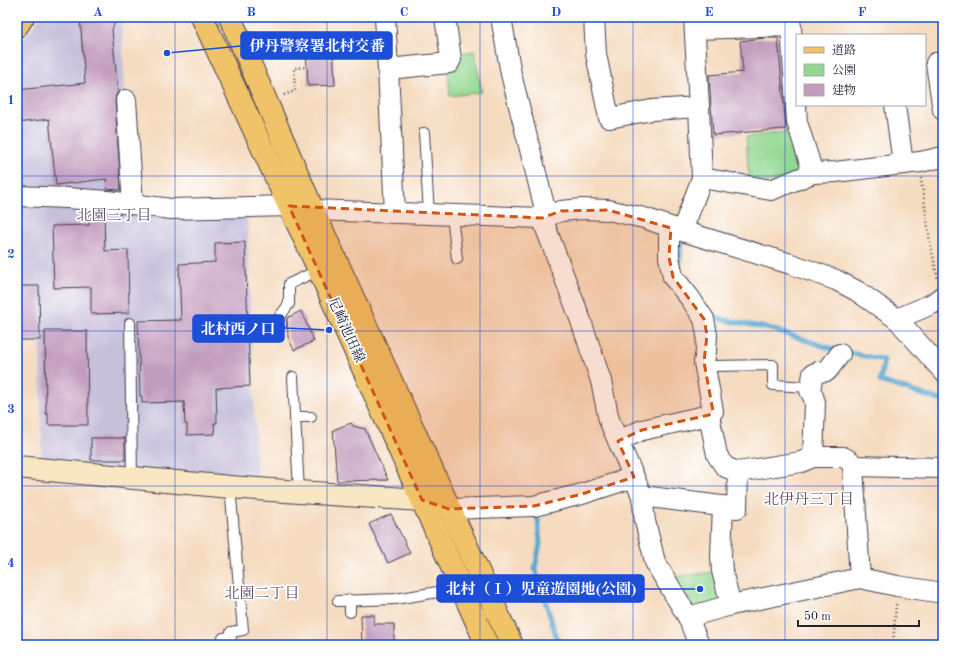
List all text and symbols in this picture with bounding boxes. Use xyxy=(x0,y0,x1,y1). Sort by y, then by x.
text: A xyxy=(93,6,103,19)
text: B xyxy=(246,6,256,19)
text: C xyxy=(400,6,408,19)
text: D xyxy=(551,6,561,19)
text: E xyxy=(705,6,714,19)
text: F xyxy=(858,6,867,19)
callout: 伊丹警察署北村交番 xyxy=(241,32,392,59)
legend xyxy=(796,34,926,106)
text: 伊丹警察署北村交番 xyxy=(249,38,385,55)
text: 道路 xyxy=(832,43,856,57)
text: 公園 xyxy=(832,64,856,77)
text: 建物 xyxy=(832,83,856,97)
text: 1 xyxy=(7,94,15,107)
district label: 北園三丁目 xyxy=(76,207,152,224)
text: 2 xyxy=(7,248,15,261)
street label: 尼崎池田線 xyxy=(325,295,368,365)
callout: 北村西ノ口 xyxy=(193,315,284,342)
text: 北村西ノ口 xyxy=(200,321,276,338)
text: 3 xyxy=(7,403,15,416)
district label: 北伊丹三丁目 xyxy=(764,491,854,508)
text: 4 xyxy=(7,557,15,570)
callout: 北村（Ⅰ）児童遊園地(公園) xyxy=(437,575,644,602)
text: 北村（Ⅰ）児童遊園地(公園) xyxy=(445,581,637,598)
district label: 北園二丁目 xyxy=(224,585,300,602)
scale bar xyxy=(798,602,919,628)
text: 50 m xyxy=(804,610,831,623)

